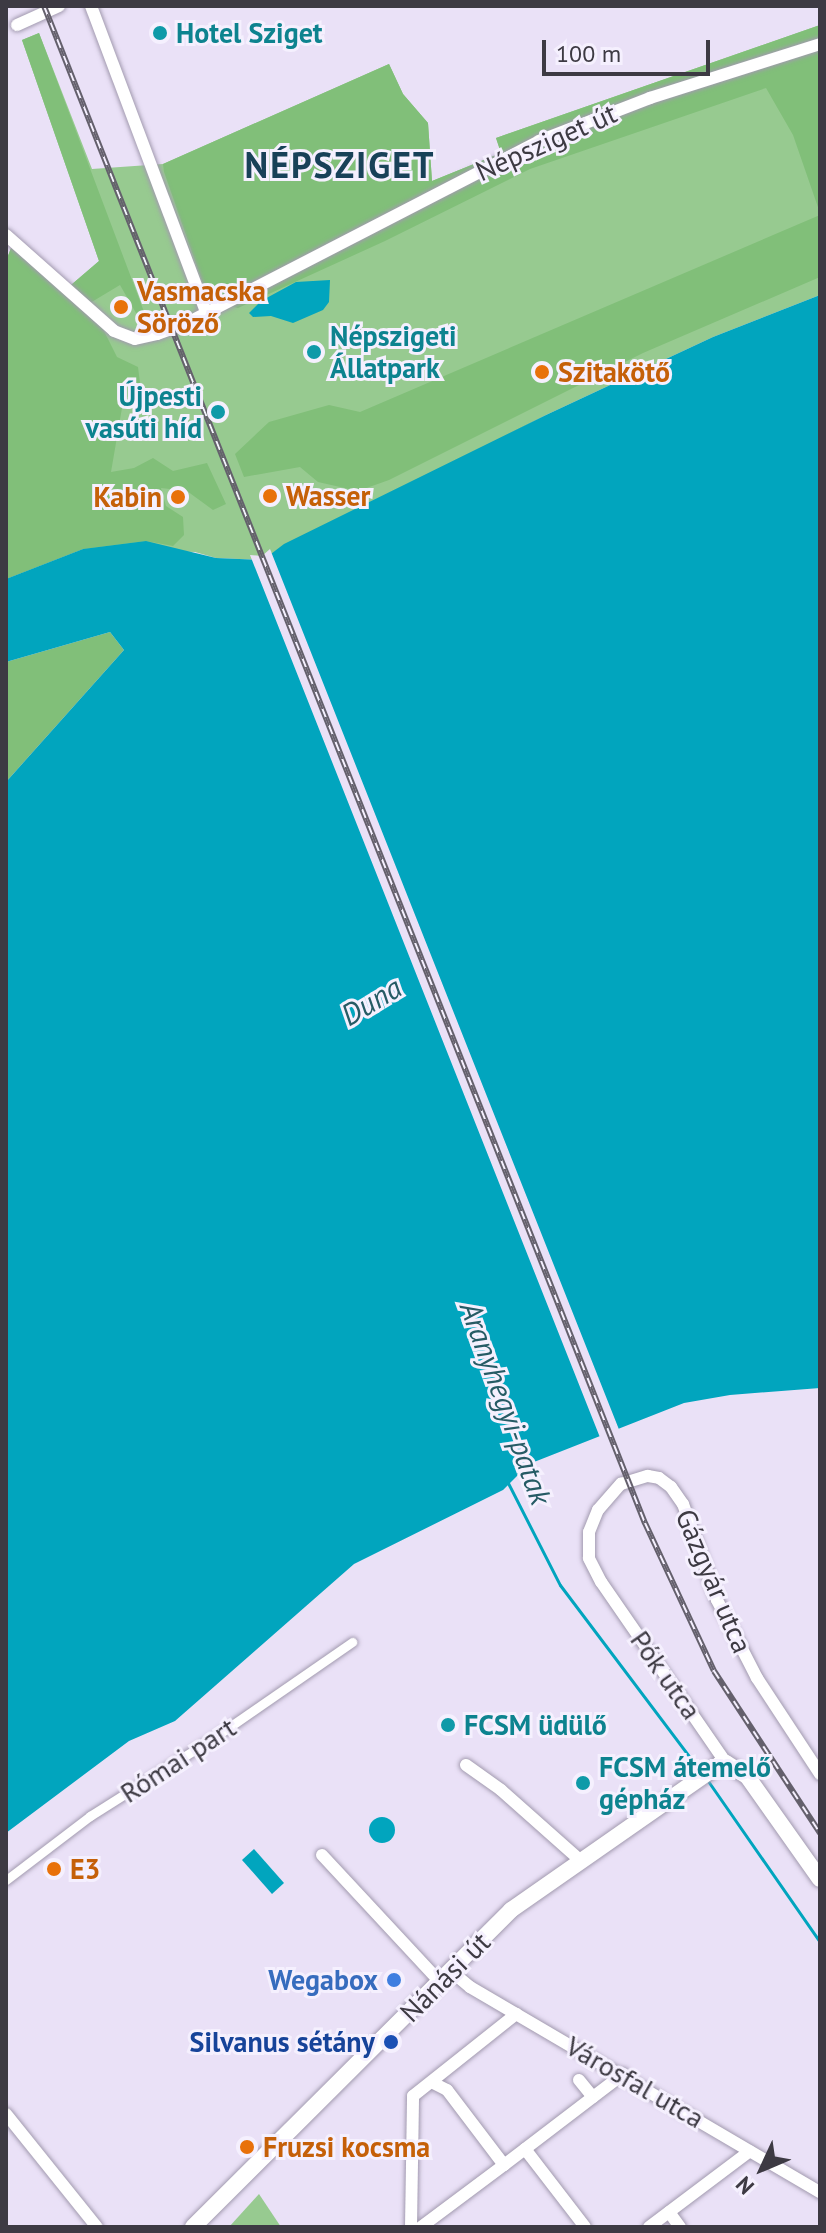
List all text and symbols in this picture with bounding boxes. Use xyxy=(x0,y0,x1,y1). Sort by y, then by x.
place label: Hotel Sziget xyxy=(176,16,323,50)
marker: Hotel Sziget xyxy=(151,24,169,42)
scale bar xyxy=(546,24,714,74)
text: 100 m xyxy=(556,38,621,69)
street label: Népsziget út xyxy=(470,96,622,188)
district label: NÉPSZIGET xyxy=(245,143,435,187)
place label: Vasmacska Söröző xyxy=(137,274,266,340)
marker: Vasmacska Söröző xyxy=(112,298,130,316)
place label: Népszigeti Állatpark xyxy=(330,319,456,385)
marker: Népszigeti Állatpark xyxy=(305,343,323,361)
place label: Szitakötő xyxy=(558,355,670,389)
marker: Szitakötő xyxy=(533,363,551,381)
place label: Újpesti vasúti híd xyxy=(86,379,202,445)
marker: Újpesti vasúti híd xyxy=(209,403,227,421)
place label: Wasser xyxy=(286,479,370,513)
place label: Kabin xyxy=(94,480,162,514)
marker: Wasser xyxy=(261,487,279,505)
marker: Kabin xyxy=(169,488,187,506)
water label: Duna xyxy=(334,969,408,1033)
water label: Aranyhegyi-patak xyxy=(453,1297,559,1509)
street label: Gázgyár utca xyxy=(669,1504,759,1658)
street label: Pók utca xyxy=(623,1624,709,1726)
place label: FCSM üdülő xyxy=(464,1708,607,1742)
street label: Római part xyxy=(114,1710,242,1810)
marker: FCSM üdülő xyxy=(439,1716,457,1734)
place label: FCSM átemelő gépház xyxy=(599,1750,771,1816)
marker: FCSM átemelő gépház xyxy=(574,1774,592,1792)
place label: E3 xyxy=(70,1852,100,1886)
marker: E3 xyxy=(45,1860,63,1878)
street label: Nánási út xyxy=(393,1925,497,2029)
place label: Wegabox xyxy=(268,1963,378,1997)
marker: Wegabox xyxy=(385,1971,403,1989)
place label: Silvanus sétány xyxy=(190,2025,375,2059)
street label: Városfal utca xyxy=(560,2029,710,2135)
marker: Silvanus sétány xyxy=(382,2033,400,2051)
north arrow xyxy=(722,2129,802,2209)
place label: Fruzsi kocsma xyxy=(263,2130,430,2164)
marker: Fruzsi kocsma xyxy=(238,2138,256,2156)
text: N xyxy=(730,2171,760,2201)

